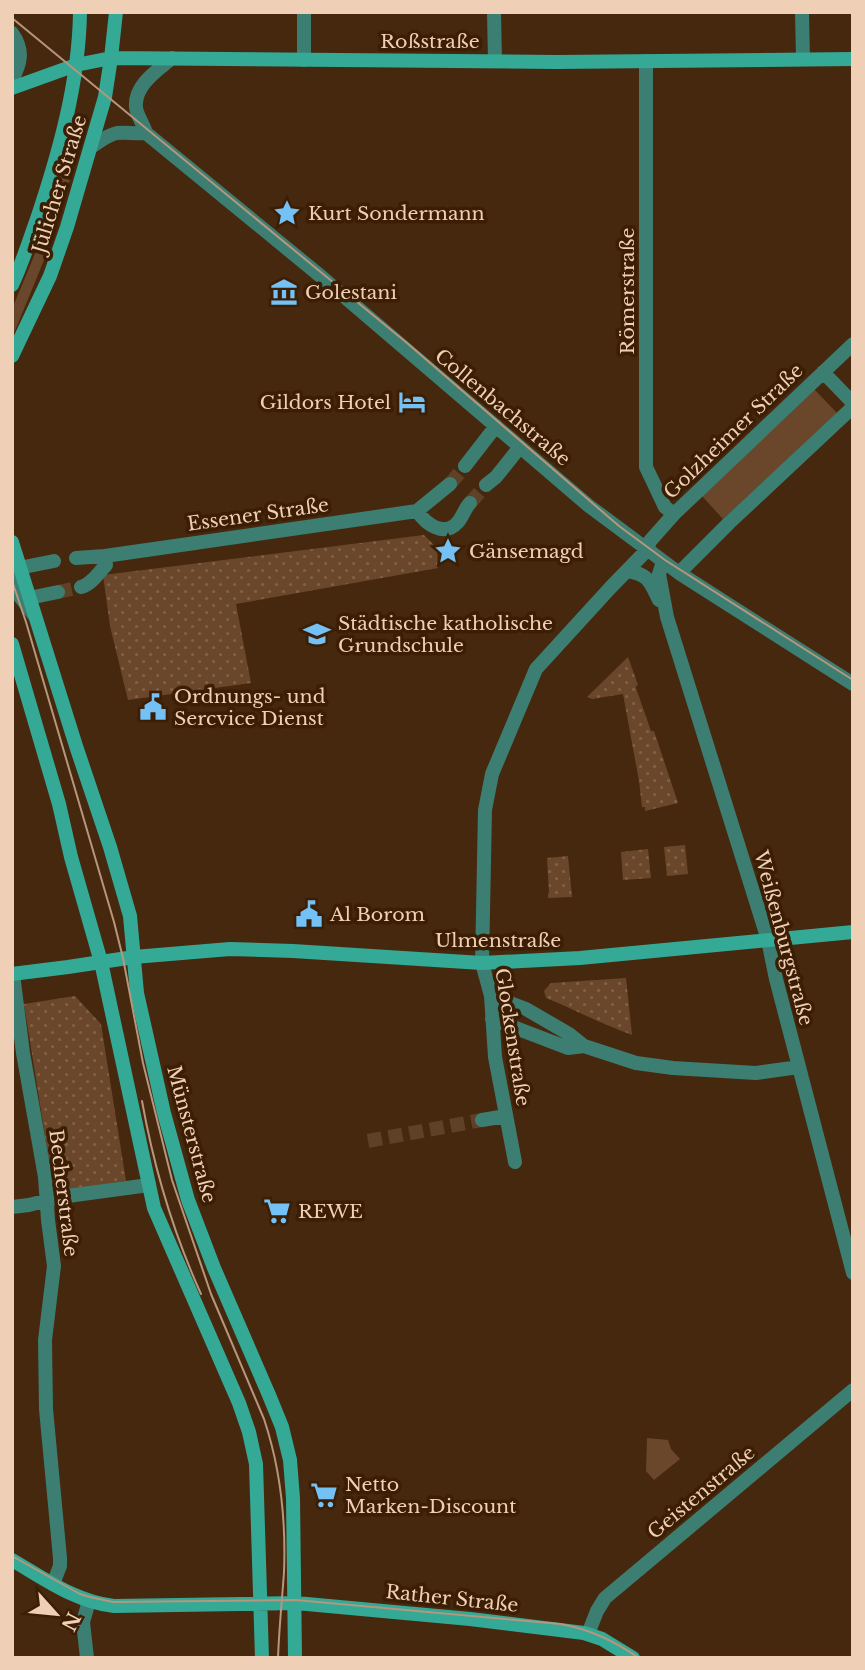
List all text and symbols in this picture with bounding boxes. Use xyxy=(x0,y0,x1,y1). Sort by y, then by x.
street label: Roßstraße xyxy=(380,30,480,53)
street label: Jülicher Straße xyxy=(27,112,91,259)
place icon: Kurt Sondermann xyxy=(272,198,302,228)
place label: Kurt Sondermann xyxy=(308,202,485,225)
street label: Römerstraße xyxy=(616,228,639,354)
museum icon: Golestani xyxy=(269,277,299,307)
place label: Golestani xyxy=(305,281,397,304)
street label: Collenbachstraße xyxy=(430,344,575,471)
street label: Golzheimer Straße xyxy=(659,359,808,504)
hotel icon: Gildors Hotel xyxy=(397,387,427,417)
place label: Gildors Hotel xyxy=(260,391,391,414)
street label: Essener Straße xyxy=(186,493,330,536)
place icon: Gänsemagd xyxy=(433,536,463,566)
place label: Gänsemagd xyxy=(469,540,584,563)
place label: Städtische katholische Grundschule xyxy=(338,612,553,657)
school or university icon: Städtische katholische Grundschule xyxy=(302,619,332,649)
place label: Ordnungs- und Sercvice Dienst xyxy=(174,685,326,730)
public building icon: Ordnungs- und Sercvice Dienst xyxy=(138,692,168,722)
street label: Weißenburgstraße xyxy=(749,847,818,1028)
public building icon: Al Borom xyxy=(294,899,324,929)
place label: Al Borom xyxy=(329,903,425,926)
street label: Ulmenstraße xyxy=(435,929,561,952)
street label: Glockenstraße xyxy=(490,966,535,1108)
street label: Münsterstraße xyxy=(162,1063,221,1205)
street label: Becherstraße xyxy=(44,1128,83,1258)
supermarket icon: REWE xyxy=(262,1196,292,1226)
place label: REWE xyxy=(298,1200,363,1223)
street label: Geistenstraße xyxy=(643,1441,760,1544)
place label: Netto Marken-Discount xyxy=(345,1473,517,1518)
supermarket icon: Netto Marken-Discount xyxy=(309,1480,339,1510)
north arrow xyxy=(21,1579,91,1649)
street label: Rather Straße xyxy=(384,1580,520,1617)
text: N xyxy=(56,1608,85,1635)

